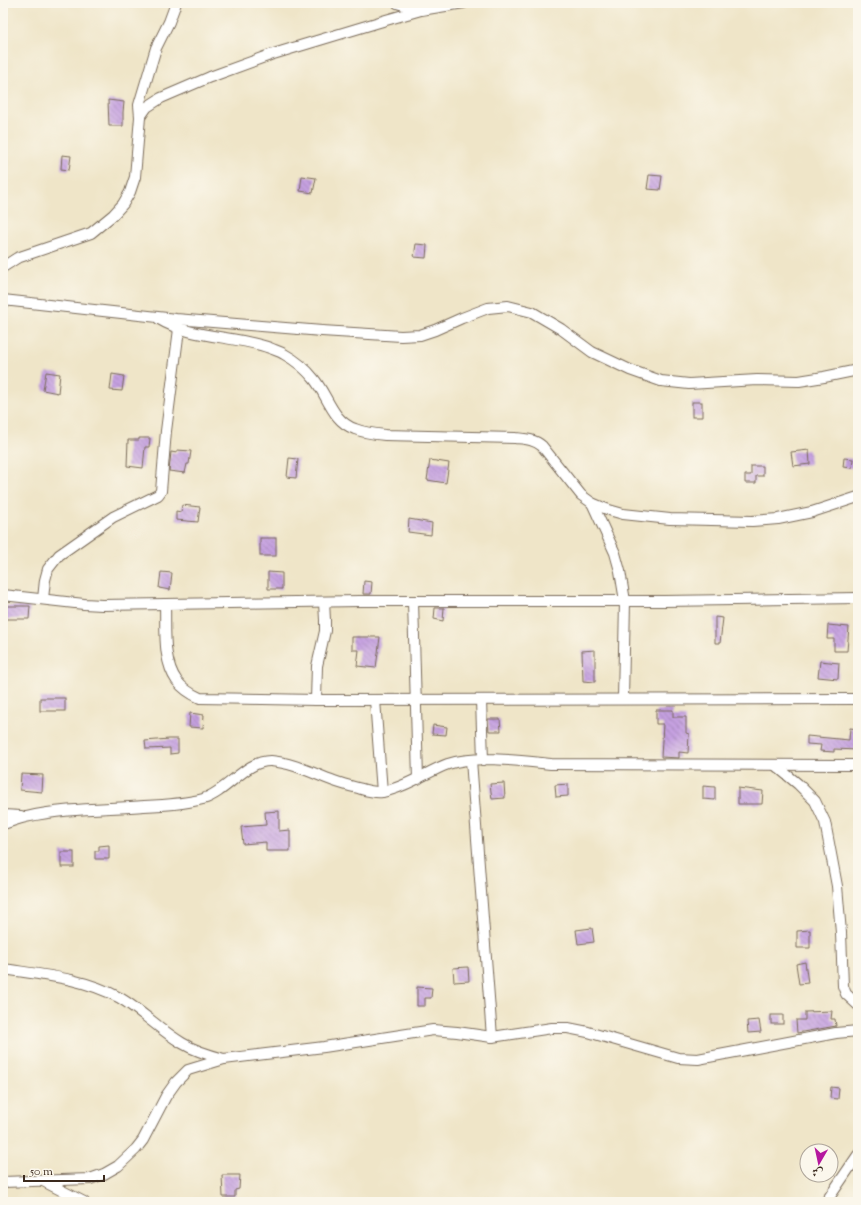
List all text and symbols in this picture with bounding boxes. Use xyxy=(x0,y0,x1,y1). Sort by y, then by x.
north arrow xyxy=(799,1143,839,1183)
scale bar xyxy=(24,1157,104,1183)
text: 50 m xyxy=(29,1163,53,1181)
text: ش xyxy=(811,1163,824,1181)

